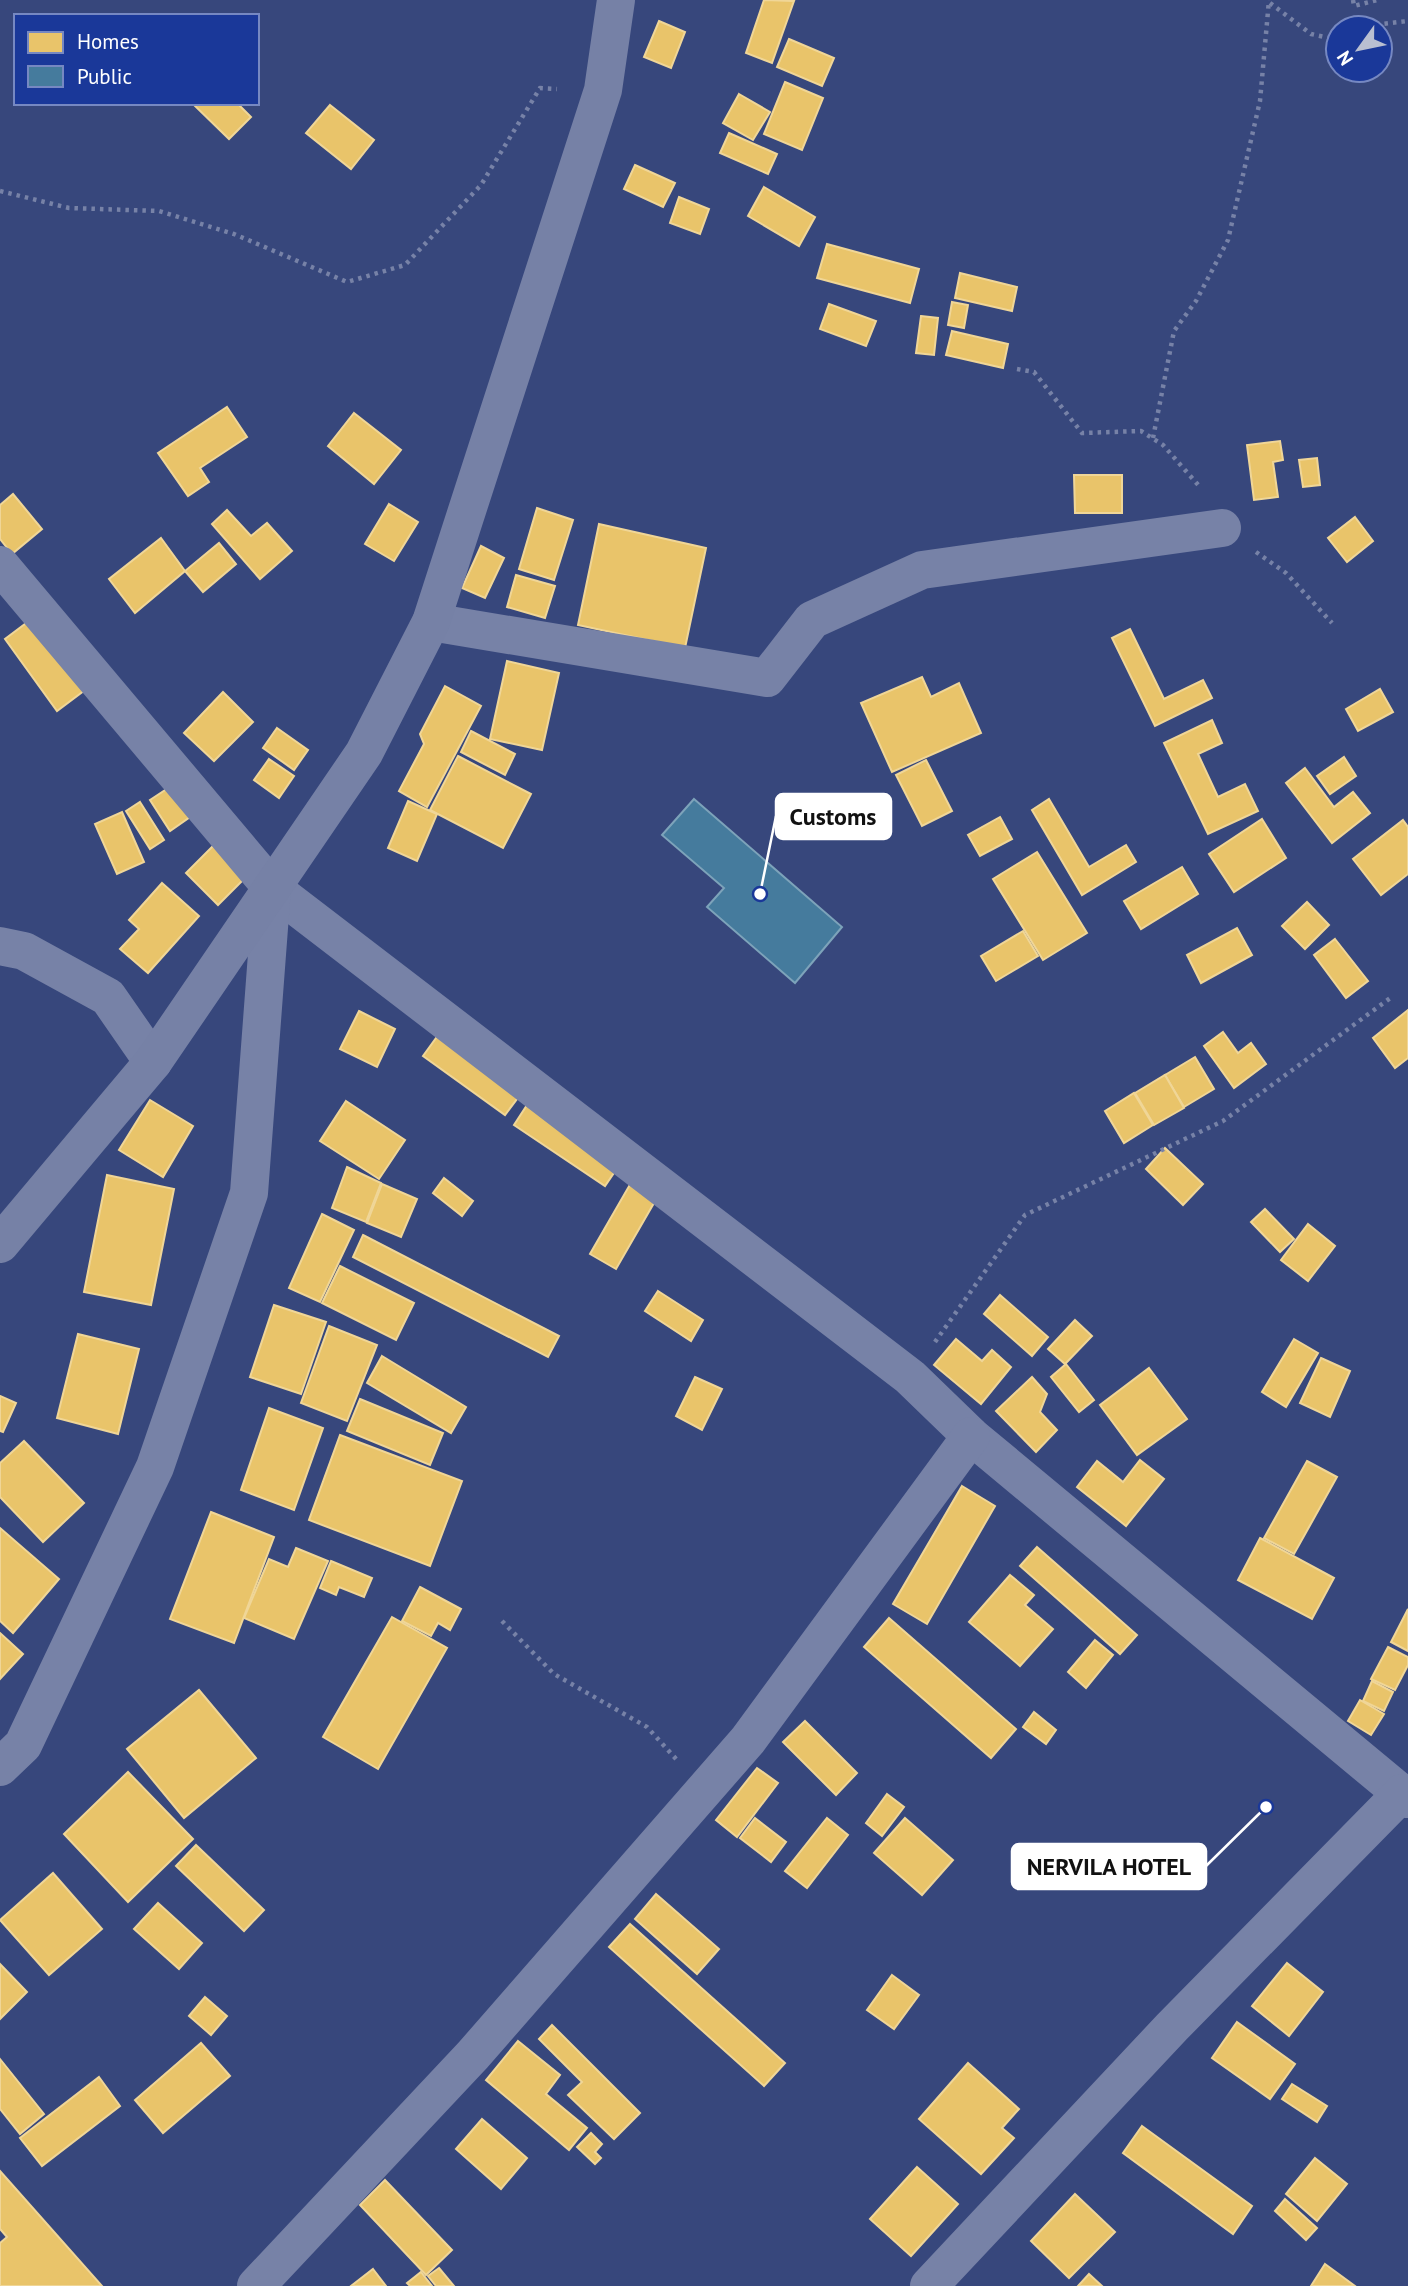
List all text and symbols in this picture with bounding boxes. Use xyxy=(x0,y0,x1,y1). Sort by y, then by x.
legend xyxy=(14,14,259,105)
north arrow xyxy=(1324,14,1394,84)
text: Homes xyxy=(77,28,139,55)
text: N xyxy=(1331,46,1358,70)
text: Public xyxy=(77,63,132,90)
callout: Customs xyxy=(776,794,891,839)
text: Customs xyxy=(790,801,876,832)
callout: NERVILA HOTEL xyxy=(1012,1844,1206,1889)
text: NERVILA HOTEL xyxy=(1027,1851,1192,1882)

